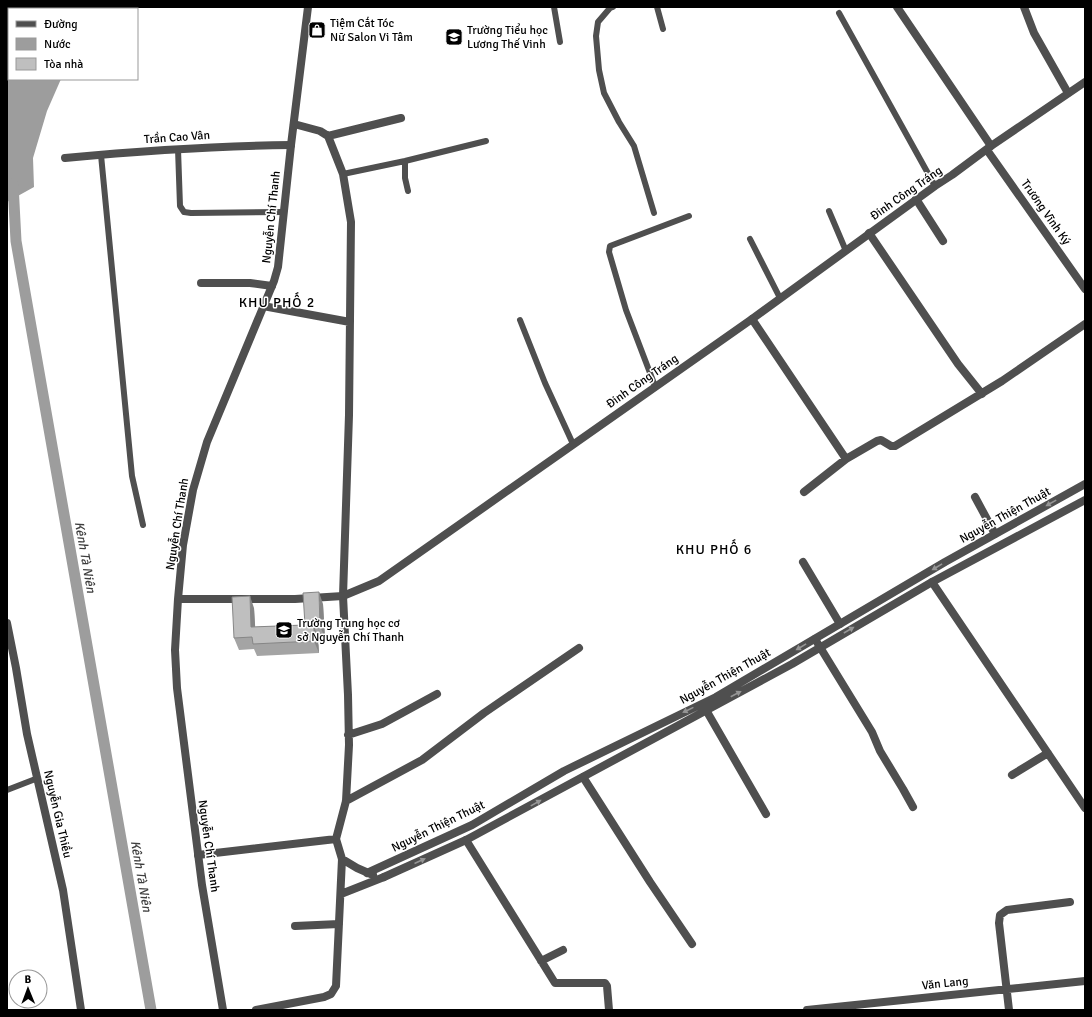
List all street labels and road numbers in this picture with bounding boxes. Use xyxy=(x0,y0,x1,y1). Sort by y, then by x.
street label: Trần Cao Vân xyxy=(144,128,211,147)
street label: Đinh Công Tráng xyxy=(867,163,945,224)
street label: Nguyễn Chí Thanh xyxy=(259,170,284,264)
street label: Trương Vĩnh Ký xyxy=(1017,177,1074,248)
street label: Đinh Công Tráng xyxy=(603,351,681,412)
street label: Nguyễn Chí Thanh xyxy=(163,477,192,571)
street label: Nguyễn Thiện Thuật xyxy=(957,484,1053,547)
street label: Nguyễn Thiện Thuật xyxy=(677,645,773,708)
street label: Nguyễn Gia Thiều xyxy=(40,769,75,859)
street label: Nguyễn Thiện Thuật xyxy=(389,797,487,855)
street label: Nguyễn Chí Thanh xyxy=(195,799,222,893)
street label: Văn Lang xyxy=(921,974,969,993)

